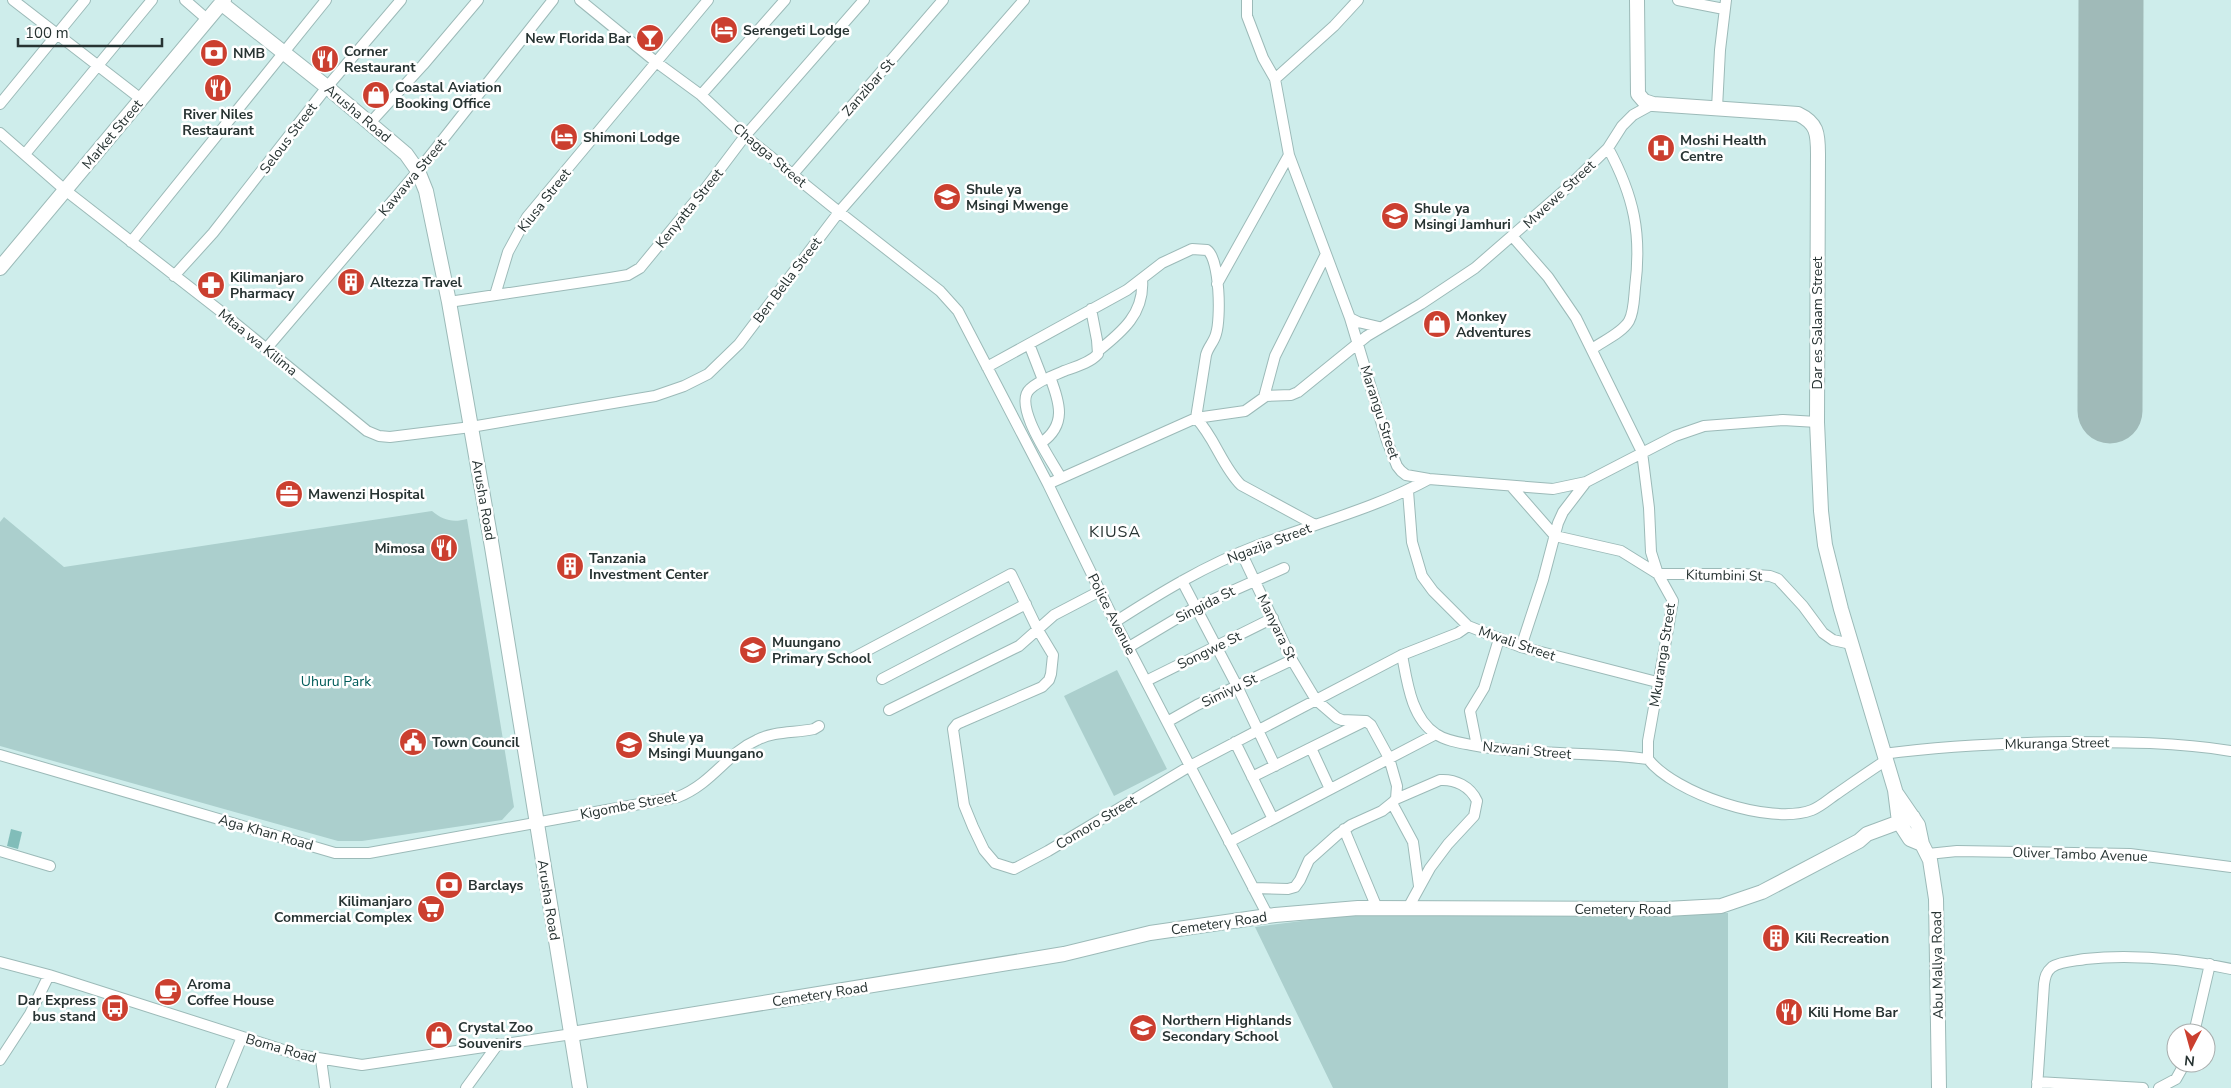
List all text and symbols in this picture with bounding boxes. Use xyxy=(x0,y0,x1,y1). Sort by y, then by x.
scale bar xyxy=(18,15,161,47)
hotel icon: Serengeti Lodge xyxy=(709,15,739,45)
place label: Serengeti Lodge xyxy=(743,21,850,40)
text: 100 m xyxy=(25,23,69,43)
bar icon: New Florida Bar xyxy=(635,23,665,53)
place label: New Florida Bar xyxy=(525,29,632,48)
bank icon: NMB xyxy=(199,38,229,68)
place label: Corner Restaurant xyxy=(344,42,416,77)
place label: NMB xyxy=(233,44,265,63)
restaurant icon: Corner Restaurant xyxy=(310,44,340,74)
street label: Zanzibar St xyxy=(838,54,899,120)
restaurant icon: River Niles Restaurant xyxy=(203,73,233,103)
place label: Coastal Aviation Booking Office xyxy=(395,78,502,113)
street label: Arusha Road xyxy=(320,80,395,147)
shop icon: Coastal Aviation Booking Office xyxy=(361,80,391,110)
street label: Market Street xyxy=(78,95,147,173)
street label: Selous Street xyxy=(255,99,321,178)
place label: River Niles Restaurant xyxy=(182,105,254,140)
street label: Chagga Street xyxy=(729,119,810,192)
hotel icon: Shimoni Lodge xyxy=(549,122,579,152)
place label: Shimoni Lodge xyxy=(583,128,680,147)
place label: Moshi Health Centre xyxy=(1680,131,1767,166)
hospital icon: Moshi Health Centre xyxy=(1646,133,1676,163)
street label: Kawawa Street xyxy=(374,134,451,220)
street label: Mwewe Street xyxy=(1519,156,1600,233)
street label: Kenyatta Street xyxy=(651,164,727,252)
street label: Kiusa Street xyxy=(514,165,575,236)
place label: Shule ya Msingi Mwenge xyxy=(966,180,1069,215)
school or university icon: Shule ya Msingi Mwenge xyxy=(932,182,962,212)
place label: Shule ya Msingi Jamhuri xyxy=(1414,199,1511,234)
school or university icon: Shule ya Msingi Jamhuri xyxy=(1380,201,1410,231)
street label: Ben Bella Street xyxy=(749,233,826,327)
street label: Dar es Salaam Street xyxy=(1808,256,1827,390)
building icon: Altezza Travel xyxy=(336,267,366,297)
place label: Kilimanjaro Pharmacy xyxy=(230,268,304,303)
pharmacy icon: Kilimanjaro Pharmacy xyxy=(196,270,226,300)
place label: Altezza Travel xyxy=(370,273,463,292)
street label: Mtaa wa Kilima xyxy=(214,305,301,380)
place label: Monkey Adventures xyxy=(1456,307,1531,342)
shop icon: Monkey Adventures xyxy=(1422,309,1452,339)
street label: Marangu Street xyxy=(1355,363,1404,462)
street label: Arusha Road xyxy=(467,458,500,542)
office icon: Mawenzi Hospital xyxy=(274,479,304,509)
place label: Mawenzi Hospital xyxy=(308,485,425,504)
street label: Ngazija Street xyxy=(1225,519,1314,568)
district label: KIUSA xyxy=(1089,521,1141,543)
restaurant icon: Mimosa xyxy=(429,533,459,563)
place label: Mimosa xyxy=(374,539,425,558)
place label: Tanzania Investment Center xyxy=(589,549,709,584)
building icon: Tanzania Investment Center xyxy=(555,551,585,581)
street label: Kitumbini St xyxy=(1686,565,1762,586)
street label: Police Avenue xyxy=(1083,570,1140,658)
street label: Singida St xyxy=(1172,581,1238,627)
street label: Manyara St xyxy=(1252,591,1301,663)
street label: Mkuranga Street xyxy=(1645,602,1680,708)
street label: Mwali Street xyxy=(1476,621,1558,666)
street label: Songwe St xyxy=(1174,627,1244,674)
place label: Muungano Primary School xyxy=(772,633,872,668)
school or university icon: Muungano Primary School xyxy=(738,635,768,665)
street label: Simiyu St xyxy=(1198,669,1260,712)
park label: Uhuru Park xyxy=(301,672,372,691)
public building icon: Town Council xyxy=(398,727,428,757)
place label: Shule ya Msingi Muungano xyxy=(648,728,763,763)
school or university icon: Shule ya Msingi Muungano xyxy=(614,730,644,760)
place label: Town Council xyxy=(432,733,520,752)
street label: Mkuranga Street xyxy=(2005,733,2110,754)
street label: Nzwani Street xyxy=(1482,737,1572,764)
street label: Kigombe Street xyxy=(578,787,678,824)
street label: Comoro Street xyxy=(1052,791,1140,854)
street label: Aga Khan Road xyxy=(216,810,315,855)
street label: Oliver Tambo Avenue xyxy=(2012,843,2148,866)
street label: Arusha Road xyxy=(533,858,564,942)
bank icon: Barclays xyxy=(434,870,464,900)
place label: Barclays xyxy=(468,876,524,895)
place label: Kilimanjaro Commercial Complex xyxy=(274,892,412,927)
supermarket icon: Kilimanjaro Commercial Complex xyxy=(416,894,446,924)
street label: Cemetery Road xyxy=(1575,900,1671,919)
street label: Cemetery Road xyxy=(1170,907,1268,940)
street label: Abu Mallya Road xyxy=(1927,911,1948,1019)
building icon: Kili Recreation xyxy=(1761,923,1791,953)
place label: Kili Recreation xyxy=(1795,929,1889,948)
place label: Aroma Coffee House xyxy=(187,975,274,1010)
cafe icon: Aroma Coffee House xyxy=(153,977,183,1007)
street label: Cemetery Road xyxy=(771,978,869,1011)
place label: Dar Express bus stand xyxy=(17,991,96,1026)
bus stop icon: Dar Express bus stand xyxy=(100,993,130,1023)
restaurant icon: Kili Home Bar xyxy=(1774,997,1804,1027)
place label: Kili Home Bar xyxy=(1808,1003,1899,1022)
place label: Northern Highlands Secondary School xyxy=(1162,1011,1292,1046)
school or university icon: Northern Highlands Secondary School xyxy=(1128,1013,1158,1043)
place label: Crystal Zoo Souvenirs xyxy=(458,1018,533,1053)
shop icon: Crystal Zoo Souvenirs xyxy=(424,1020,454,1050)
north arrow xyxy=(2166,1023,2216,1073)
street label: Boma Road xyxy=(243,1029,318,1068)
text: N xyxy=(2183,1050,2196,1070)

